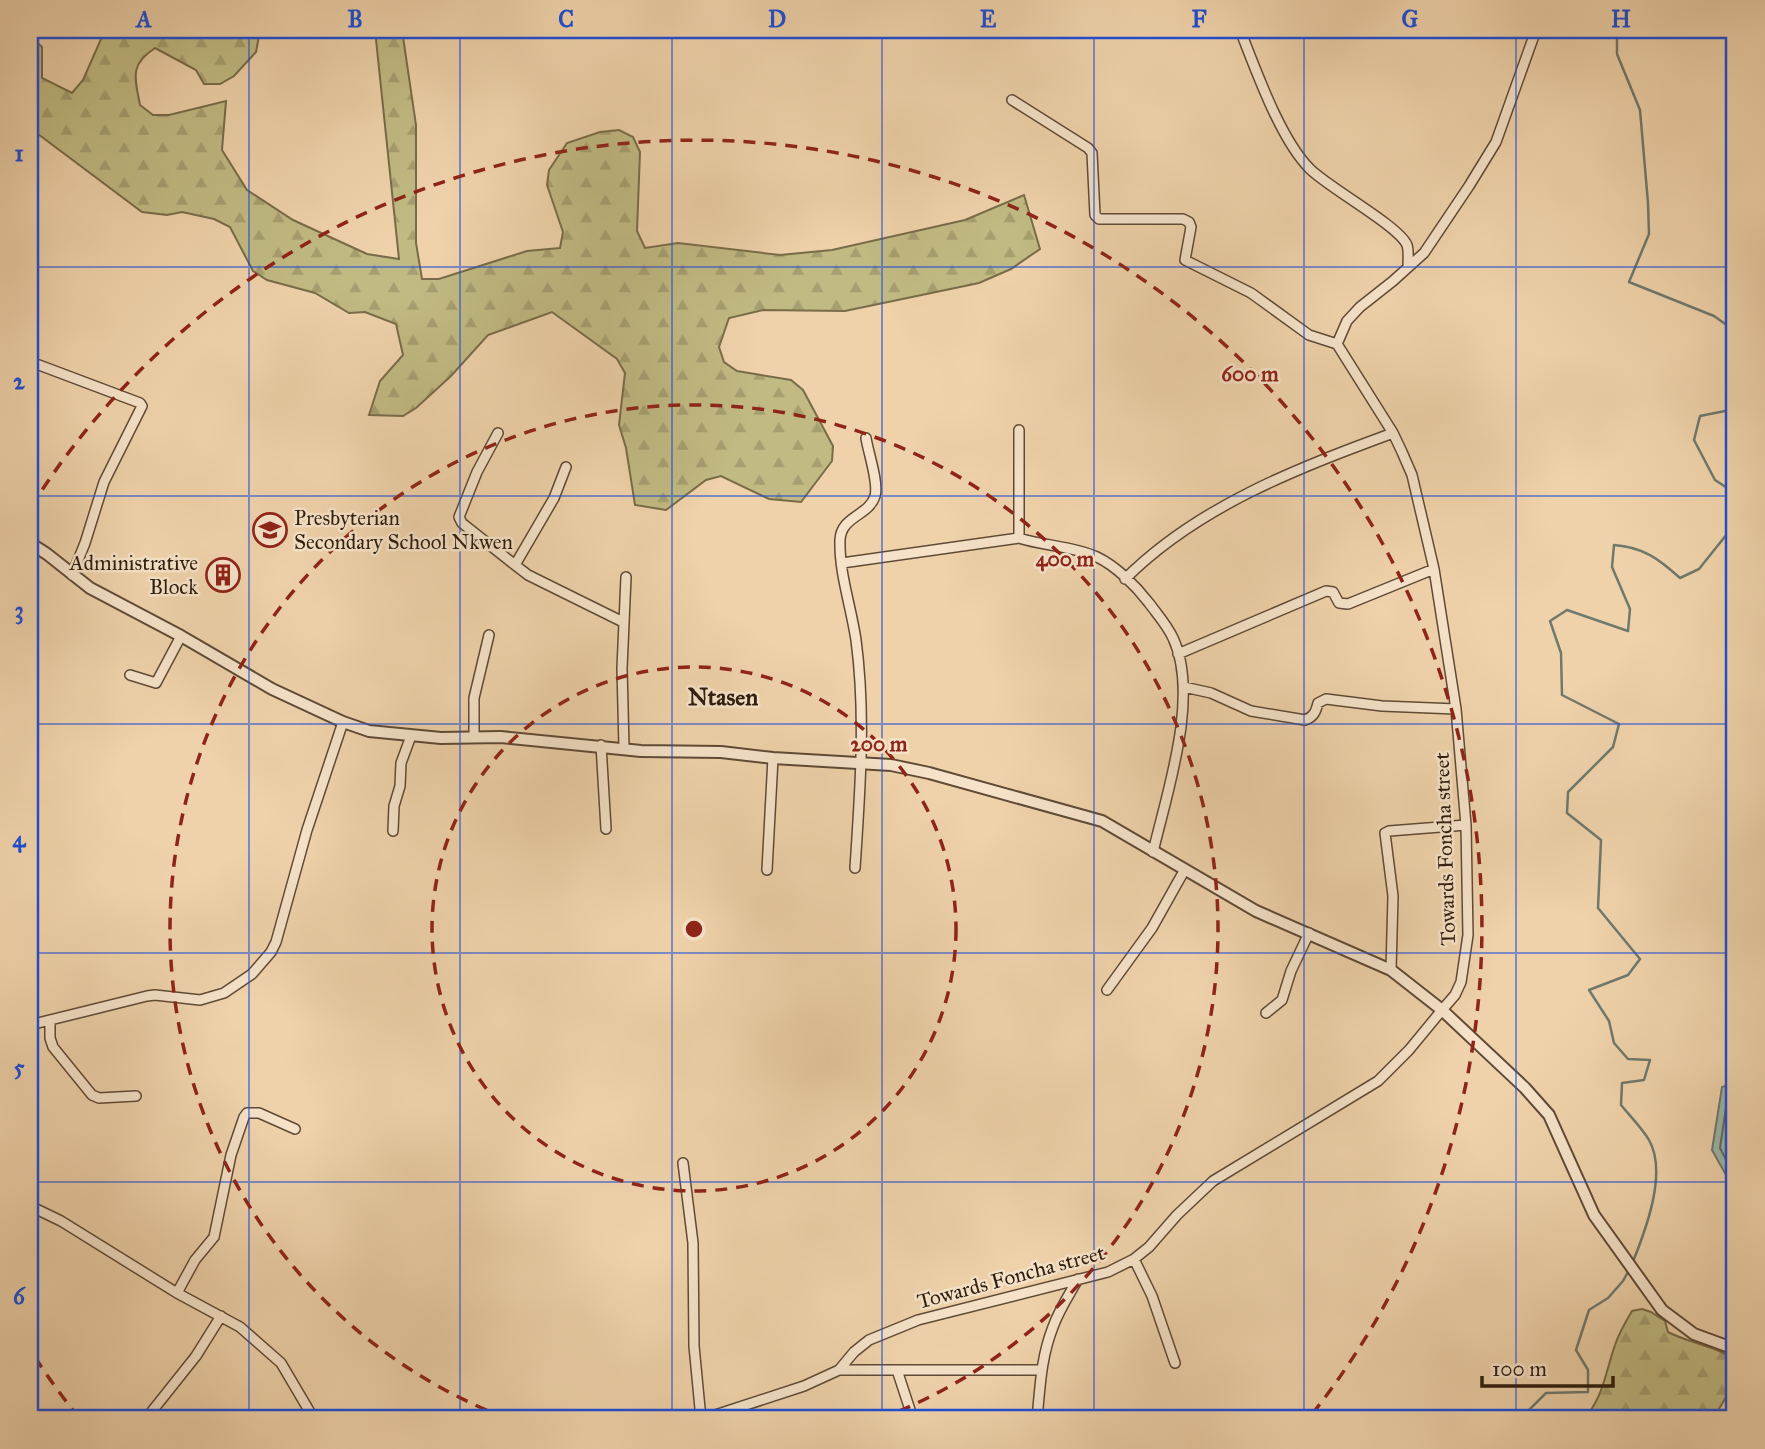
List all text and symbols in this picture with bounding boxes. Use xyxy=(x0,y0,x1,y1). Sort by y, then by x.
text: A xyxy=(134,5,152,33)
text: B xyxy=(347,5,363,33)
text: C xyxy=(558,5,574,33)
text: D xyxy=(768,5,786,33)
text: E xyxy=(980,5,997,33)
text: F xyxy=(1191,5,1207,33)
text: G xyxy=(1402,5,1419,33)
text: H xyxy=(1611,5,1631,33)
text: 1 xyxy=(14,139,24,167)
text: 600 m xyxy=(1221,361,1279,387)
text: 2 xyxy=(13,367,25,395)
place label: Presbyterian Secondary School Nkwen xyxy=(294,505,513,555)
school or university icon: Presbyterian Secondary School Nkwen xyxy=(251,511,289,549)
text: 400 m xyxy=(1036,546,1095,572)
place label: Administrative Block xyxy=(68,550,198,600)
building icon: Administrative Block xyxy=(204,556,242,594)
text: 3 xyxy=(14,596,24,625)
district label: Ntasen xyxy=(688,682,758,712)
text: 200 m xyxy=(851,731,908,757)
street label: Towards Foncha street xyxy=(1429,751,1461,946)
text: 4 xyxy=(13,825,27,853)
centre of rings xyxy=(682,917,706,941)
text: 5 xyxy=(14,1053,25,1081)
street label: Towards Foncha street xyxy=(914,1239,1108,1315)
text: 6 xyxy=(13,1282,26,1310)
scale bar xyxy=(1482,1344,1613,1388)
text: 100 m xyxy=(1492,1356,1547,1382)

